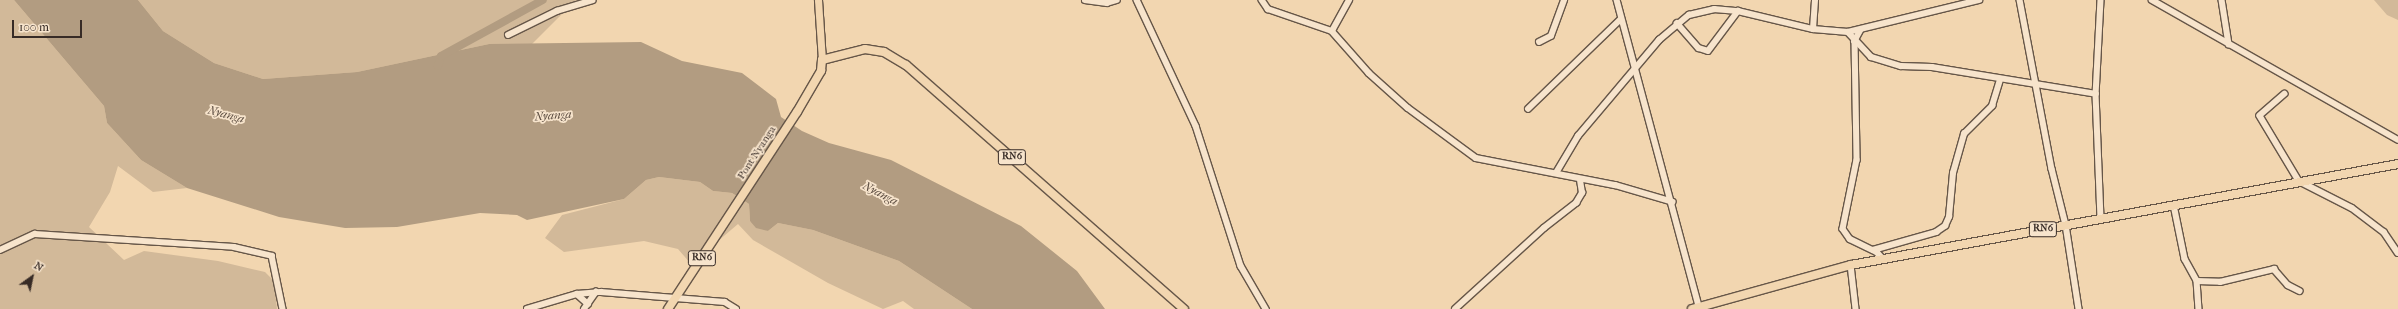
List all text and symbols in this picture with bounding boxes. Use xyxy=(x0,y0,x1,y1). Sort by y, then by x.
scale bar xyxy=(14,12,84,38)
text: 100 m xyxy=(19,20,49,34)
water label: Nyanga xyxy=(206,103,246,127)
water label: Nyanga xyxy=(534,108,572,124)
street label: Pont Nyanga xyxy=(735,124,779,182)
road number: RN6 xyxy=(997,149,1027,165)
water label: Nyanga xyxy=(860,179,900,209)
road number: RN6 xyxy=(2028,221,2058,237)
road number: RN6 xyxy=(687,250,717,266)
north arrow xyxy=(12,257,52,297)
text: N xyxy=(32,259,46,274)

